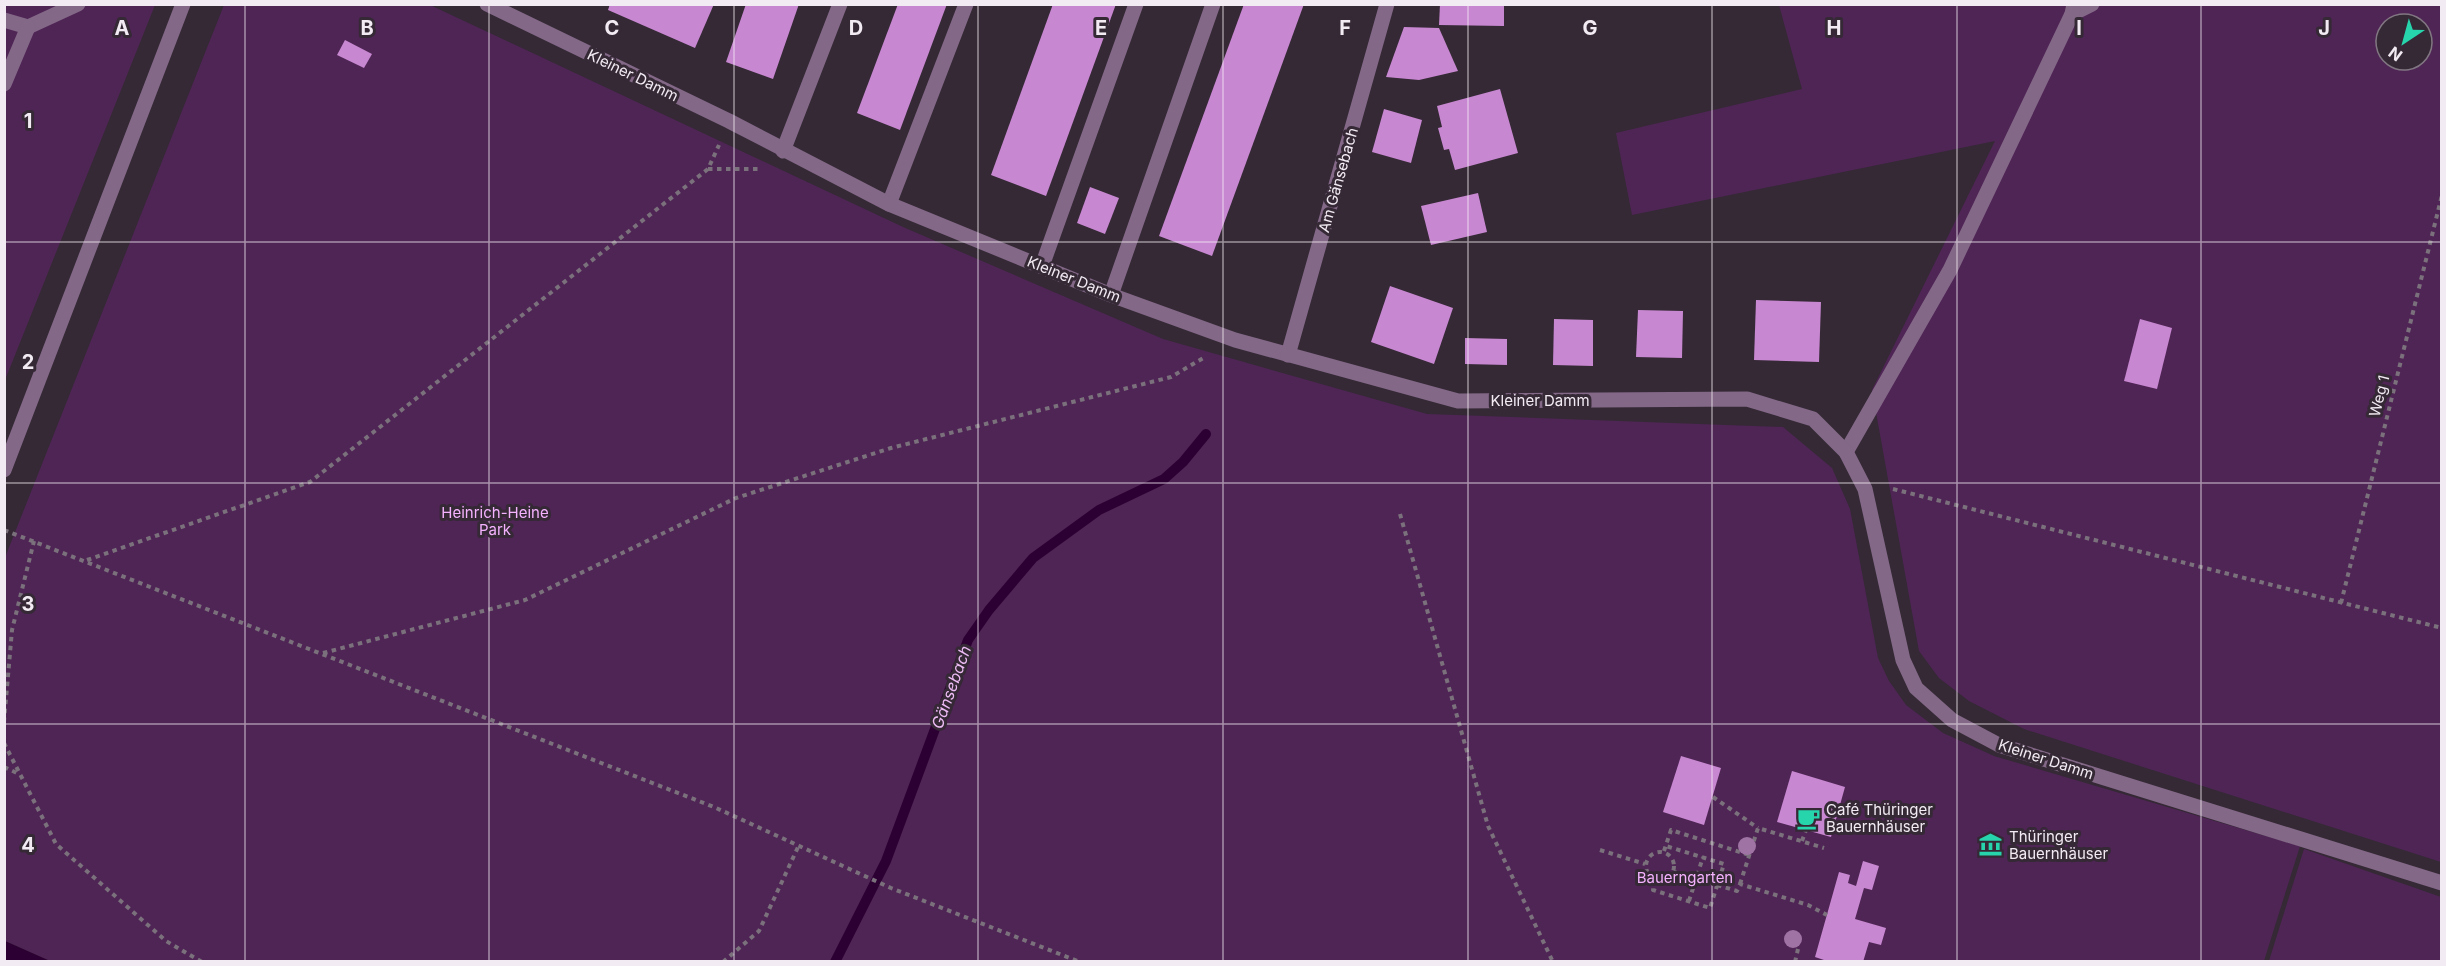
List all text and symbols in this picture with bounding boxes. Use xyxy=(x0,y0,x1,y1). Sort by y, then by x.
north arrow xyxy=(2374,12,2434,72)
text: A xyxy=(115,16,130,40)
text: B xyxy=(360,16,374,40)
text: C xyxy=(605,16,619,40)
text: D xyxy=(849,16,863,40)
text: E xyxy=(1095,16,1107,40)
text: F xyxy=(1339,16,1351,40)
text: G xyxy=(1582,16,1598,40)
text: H xyxy=(1827,16,1841,40)
text: I xyxy=(2076,16,2082,40)
text: J xyxy=(2318,16,2330,40)
text: N xyxy=(2384,42,2406,66)
street label: Kleiner Damm xyxy=(584,45,682,105)
text: 1 xyxy=(24,109,32,133)
street label: Am Gänsebach xyxy=(1314,125,1362,235)
street label: Kleiner Damm xyxy=(1025,252,1123,306)
text: 2 xyxy=(22,350,34,374)
street label: Weg 1 xyxy=(2365,373,2393,419)
street label: Kleiner Damm xyxy=(1490,391,1590,410)
park label: Heinrich-Heine Park xyxy=(441,503,549,539)
text: 3 xyxy=(22,592,34,616)
water label: Gänsebach xyxy=(927,643,975,731)
street label: Kleiner Damm xyxy=(1996,735,2096,783)
place label: Café Thüringer Bauernhäuser xyxy=(1826,800,1933,836)
cafe icon: Café Thüringer Bauernhäuser xyxy=(1795,805,1821,831)
place label: Thüringer Bauernhäuser xyxy=(2009,827,2108,863)
museum icon: Thüringer Bauernhäuser xyxy=(1978,832,2004,858)
text: 4 xyxy=(21,833,35,857)
park label: Bauerngarten xyxy=(1637,868,1733,887)

